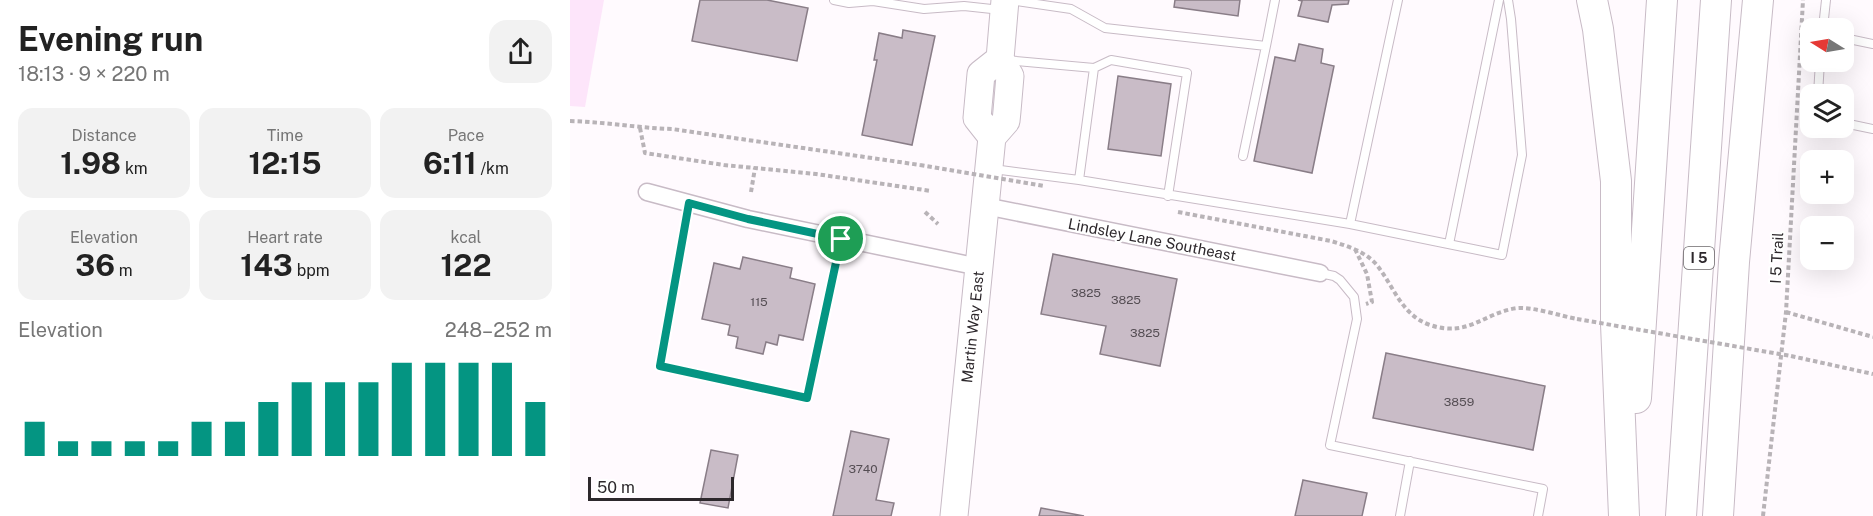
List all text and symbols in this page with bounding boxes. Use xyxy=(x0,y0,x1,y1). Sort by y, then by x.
north arrow xyxy=(1800,18,1854,72)
map controls xyxy=(1800,18,1854,270)
text: Evening run xyxy=(18,20,203,58)
button: share xyxy=(489,20,552,83)
text: 18:13 · 9 × 220 m xyxy=(18,62,170,86)
button: layers xyxy=(1800,84,1854,138)
text: Distance xyxy=(72,126,136,145)
text: Time xyxy=(267,126,303,145)
text: Pace xyxy=(448,126,484,145)
text: 1.98 xyxy=(60,145,121,181)
text: 12:15 xyxy=(248,145,322,181)
text: 6:11 xyxy=(423,145,477,181)
button: + xyxy=(1800,150,1854,204)
text: km xyxy=(121,159,148,178)
text: /km xyxy=(477,159,509,178)
pin xyxy=(815,213,866,264)
street label: Lindsley Lane Southeast xyxy=(1067,215,1238,264)
button: − xyxy=(1800,216,1854,270)
icon: arrive xyxy=(824,222,857,255)
text: Elevation xyxy=(70,228,138,247)
text: Heart rate xyxy=(247,228,323,247)
text: kcal xyxy=(451,228,481,247)
street label: I 5 Trail xyxy=(1767,232,1786,284)
text: 36 xyxy=(75,247,115,283)
text: 143 xyxy=(240,247,293,283)
text: 122 xyxy=(441,247,491,283)
road number: I 5 xyxy=(1684,247,1714,269)
text: m xyxy=(115,261,133,280)
text: bpm xyxy=(293,261,330,280)
street label: Martin Way East xyxy=(958,270,987,384)
house number: 3825 xyxy=(1071,286,1101,300)
house number: 3825 xyxy=(1111,293,1141,307)
house number: 115 xyxy=(750,295,768,309)
text: Elevation xyxy=(18,318,103,342)
text: 248–252 m xyxy=(445,318,552,342)
house number: 3825 xyxy=(1130,326,1160,340)
house number: 3859 xyxy=(1444,395,1474,409)
house number: 3740 xyxy=(848,462,878,476)
scale bar xyxy=(588,474,734,502)
text: 50 m xyxy=(597,478,635,497)

